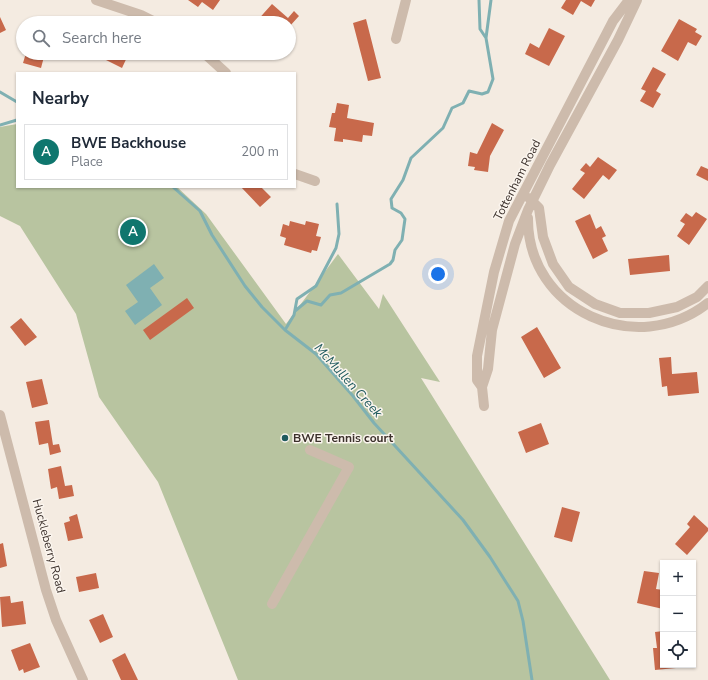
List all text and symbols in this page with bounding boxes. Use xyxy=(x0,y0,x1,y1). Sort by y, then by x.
search box xyxy=(16,16,296,60)
icon: search xyxy=(30,27,52,49)
text: Search here xyxy=(62,28,142,48)
text: Nearby xyxy=(32,87,89,110)
text: BWE Backhouse xyxy=(71,133,186,153)
street label: Tottenham Road xyxy=(490,137,544,223)
text: A xyxy=(41,143,51,161)
text: 200 m xyxy=(241,143,279,161)
text: Place xyxy=(71,153,103,171)
pin: A xyxy=(120,217,146,247)
your location xyxy=(428,264,448,284)
water label: McMullen Creek xyxy=(310,340,387,422)
place label: BWE Tennis court xyxy=(293,430,394,446)
marker: BWE Tennis court xyxy=(280,433,290,443)
street label: Huckleberry Road xyxy=(29,497,69,595)
map controls xyxy=(660,560,696,668)
button: + xyxy=(660,560,696,596)
button: − xyxy=(660,596,696,632)
button: locate xyxy=(660,632,696,668)

